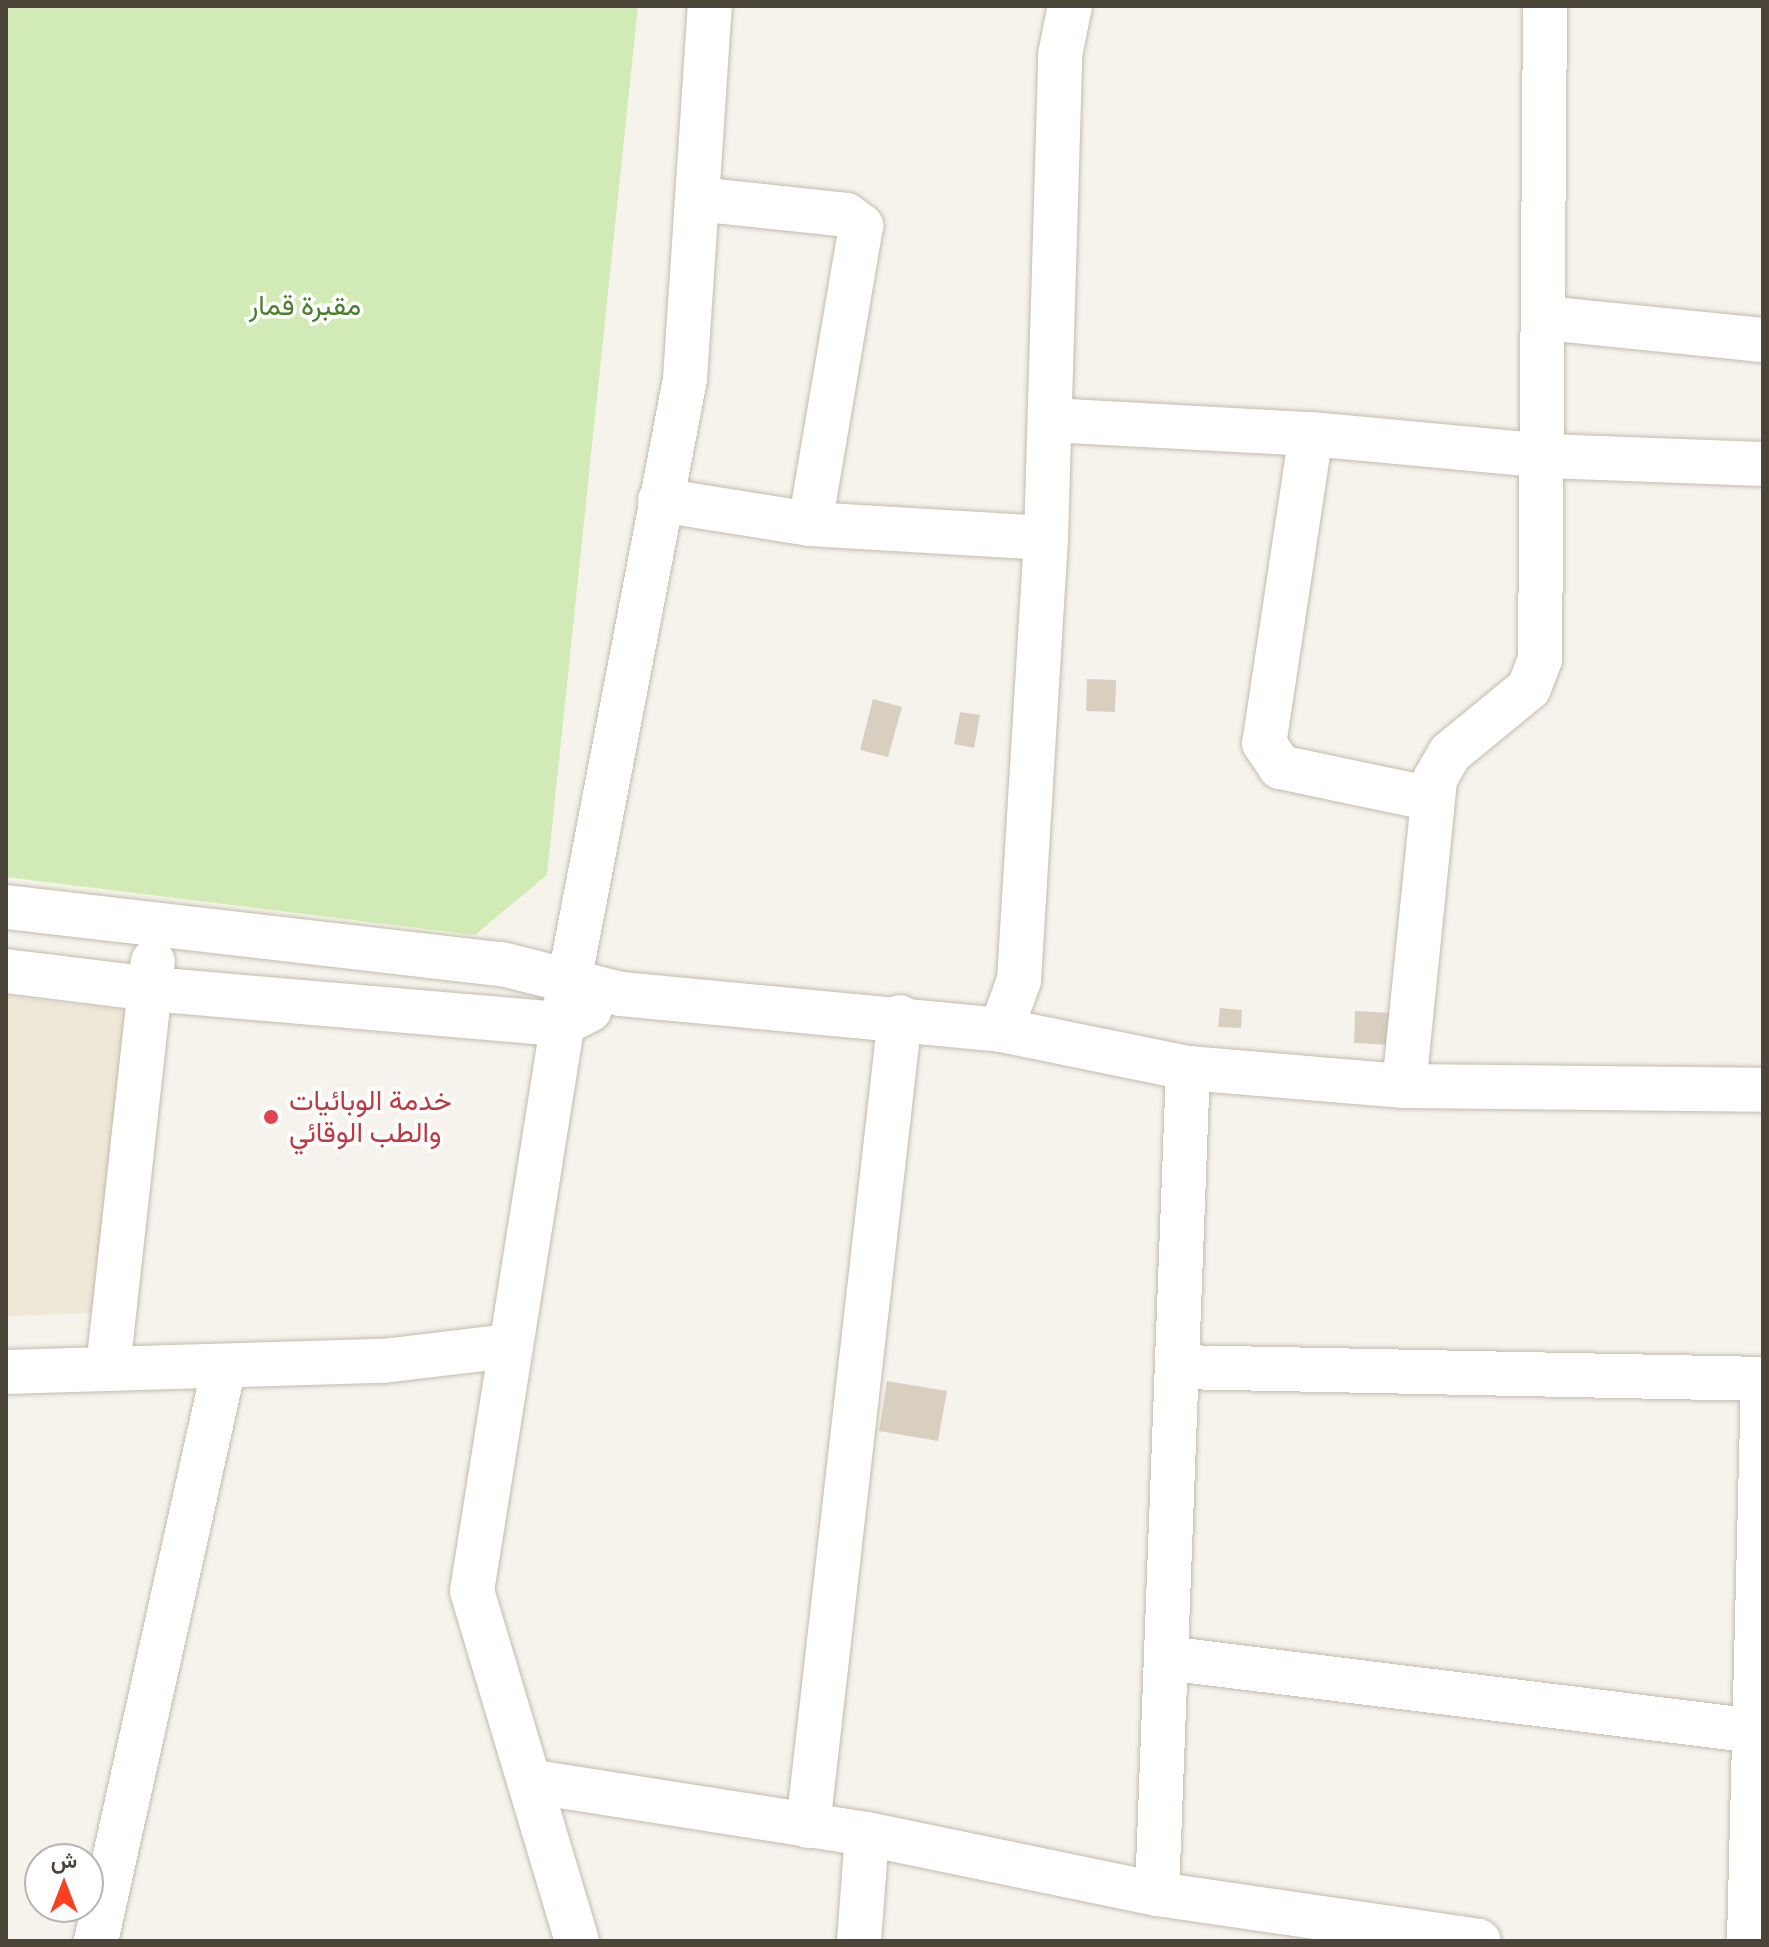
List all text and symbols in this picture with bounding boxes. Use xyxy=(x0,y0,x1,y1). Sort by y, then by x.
park label: مقبرة قمار xyxy=(249,289,361,323)
place label: خدمة الوبائيات والطب الوقائي xyxy=(289,1084,452,1150)
marker: خدمة الوبائيات والطب الوقائي xyxy=(260,1106,282,1128)
north arrow xyxy=(24,1843,104,1923)
text: ش xyxy=(51,1847,77,1874)

